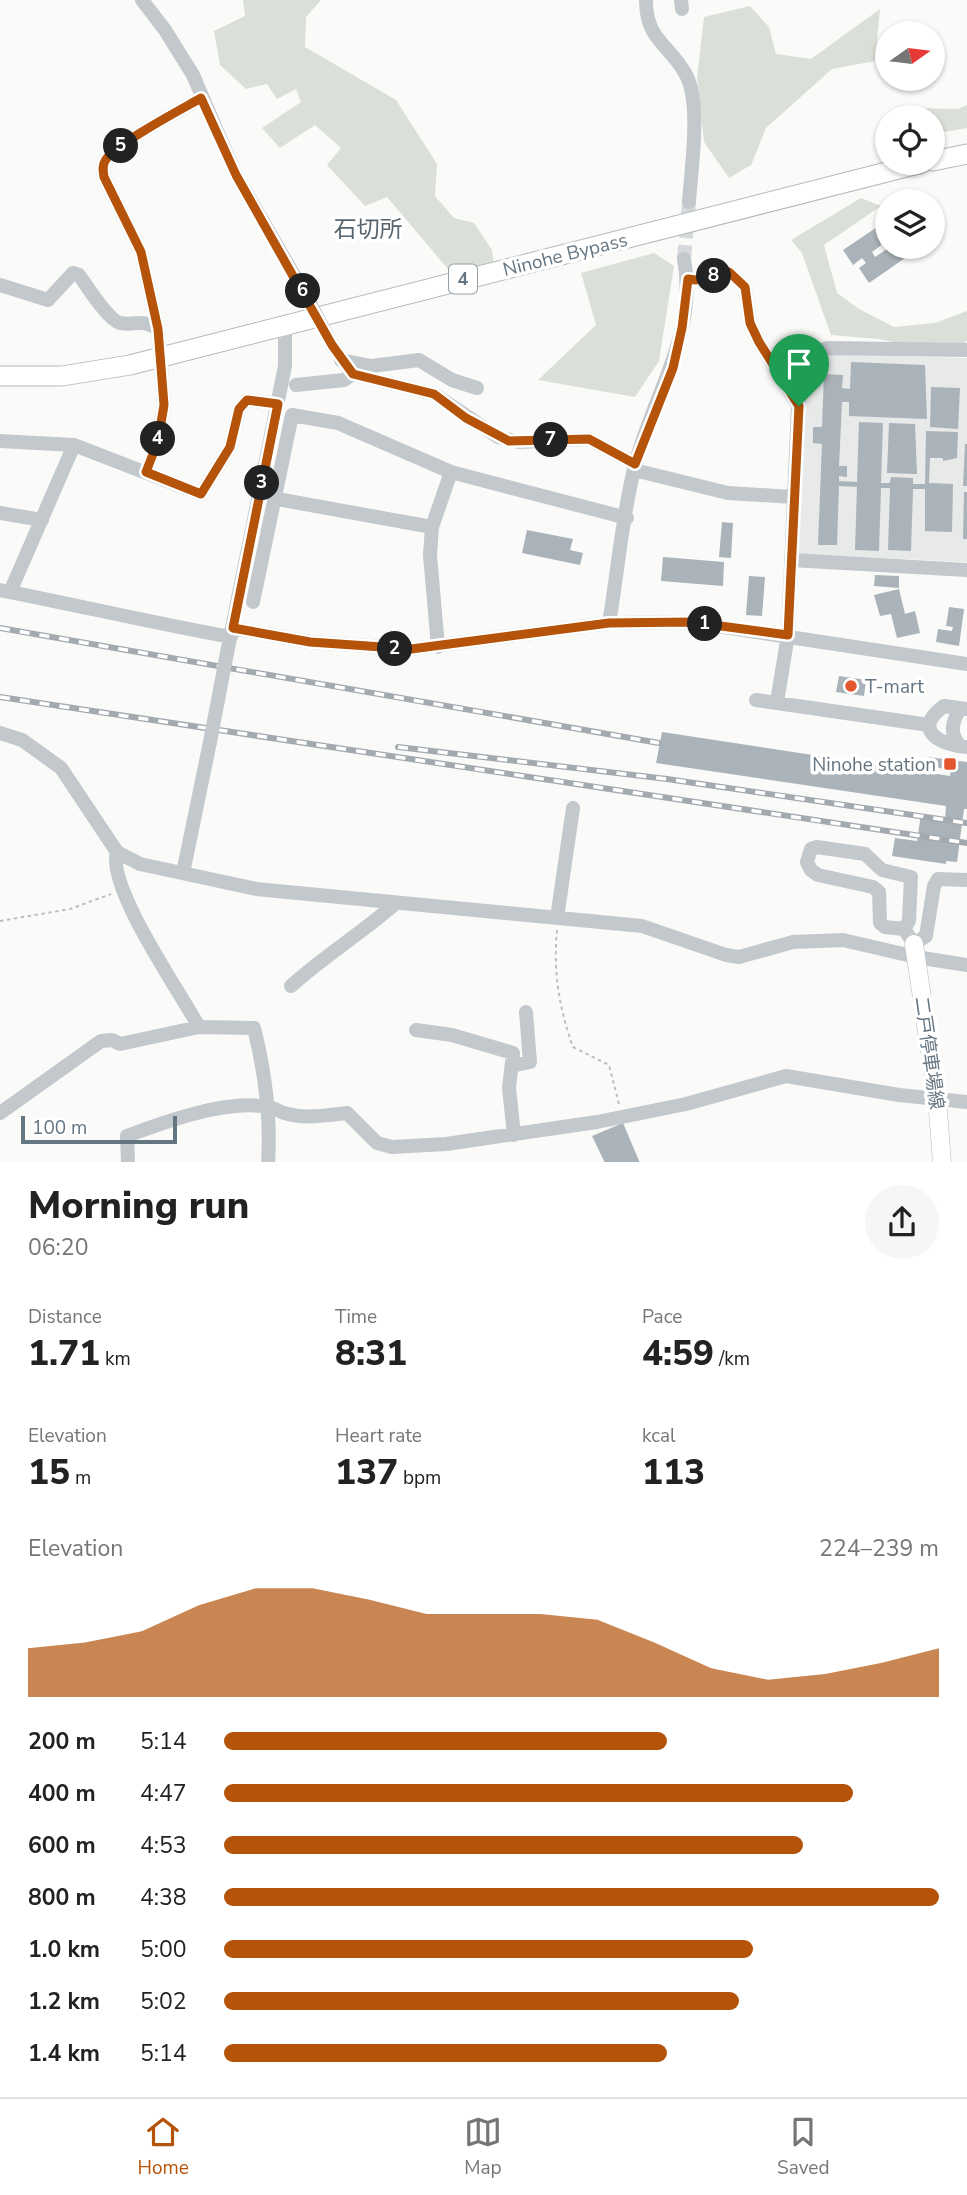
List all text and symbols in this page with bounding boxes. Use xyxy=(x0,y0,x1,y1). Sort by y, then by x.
north arrow xyxy=(875,21,945,91)
map controls xyxy=(875,21,945,259)
button: locate xyxy=(875,105,945,175)
pin: 5 xyxy=(104,128,138,164)
text: 5 xyxy=(115,132,126,158)
button: layers xyxy=(875,189,945,259)
district label: 石切所 xyxy=(334,214,403,245)
street label: Ninohe Bypass xyxy=(500,227,630,283)
pin: 8 xyxy=(696,258,732,294)
text: 8 xyxy=(708,262,719,288)
road number: 4 xyxy=(449,264,477,293)
pin: 6 xyxy=(286,274,320,308)
text: 6 xyxy=(297,277,308,303)
pin xyxy=(769,334,829,406)
icon: arrive xyxy=(780,345,818,383)
pin: 4 xyxy=(140,422,176,457)
pin: 7 xyxy=(534,422,568,458)
text: 4 xyxy=(152,425,163,451)
text: 7 xyxy=(545,426,556,452)
pin: 3 xyxy=(244,466,280,500)
text: 3 xyxy=(256,469,267,495)
pin: 1 xyxy=(688,606,722,642)
text: 1 xyxy=(699,610,710,636)
pin: 2 xyxy=(378,632,412,666)
text: 2 xyxy=(389,635,400,661)
place label: T-mart xyxy=(865,674,924,700)
marker: T-mart xyxy=(843,678,859,694)
place label: Ninohe station xyxy=(812,752,936,778)
marker: Ninohe station xyxy=(942,756,958,772)
street label: 二戸停車場線 xyxy=(908,995,950,1111)
scale bar xyxy=(21,1114,177,1145)
text: 100 m xyxy=(32,1115,87,1141)
text: Morning run xyxy=(28,1180,249,1231)
button: share xyxy=(865,1185,939,1259)
text: 06:20 xyxy=(28,1232,88,1263)
text: Distance xyxy=(28,1304,102,1330)
text: Time xyxy=(335,1304,377,1330)
text: Pace xyxy=(642,1304,682,1330)
text: 1.71 xyxy=(28,1330,100,1377)
text: 8:31 xyxy=(335,1330,407,1377)
text: 4:59 xyxy=(642,1330,714,1377)
text: km xyxy=(100,1346,131,1372)
text: /km xyxy=(714,1346,750,1372)
text: Elevation xyxy=(28,1423,107,1449)
text: Heart rate xyxy=(335,1423,422,1449)
text: kcal xyxy=(642,1423,676,1449)
text: 15 xyxy=(28,1449,70,1496)
text: 137 xyxy=(335,1449,398,1496)
text: 113 xyxy=(642,1449,705,1496)
text: m xyxy=(70,1465,91,1491)
text: bpm xyxy=(398,1465,441,1491)
text: Elevation xyxy=(28,1533,123,1564)
text: 224–239 m xyxy=(819,1533,939,1564)
text: 200 m xyxy=(28,1726,96,1757)
text: 5:14 xyxy=(140,1726,187,1757)
text: 400 m xyxy=(28,1778,96,1809)
text: 4:47 xyxy=(140,1778,187,1809)
text: 600 m xyxy=(28,1830,96,1861)
text: 4:53 xyxy=(140,1830,187,1861)
text: 800 m xyxy=(28,1882,96,1913)
text: 4:38 xyxy=(140,1882,187,1913)
text: 1.0 km xyxy=(28,1934,100,1965)
text: 5:00 xyxy=(140,1934,187,1965)
text: 1.2 km xyxy=(28,1986,100,2017)
text: 5:02 xyxy=(140,1986,187,2017)
text: 1.4 km xyxy=(28,2038,100,2069)
text: 5:14 xyxy=(140,2038,187,2069)
tab: Home xyxy=(138,2113,189,2181)
tab: Map xyxy=(464,2113,502,2181)
tab: Saved xyxy=(777,2113,829,2181)

